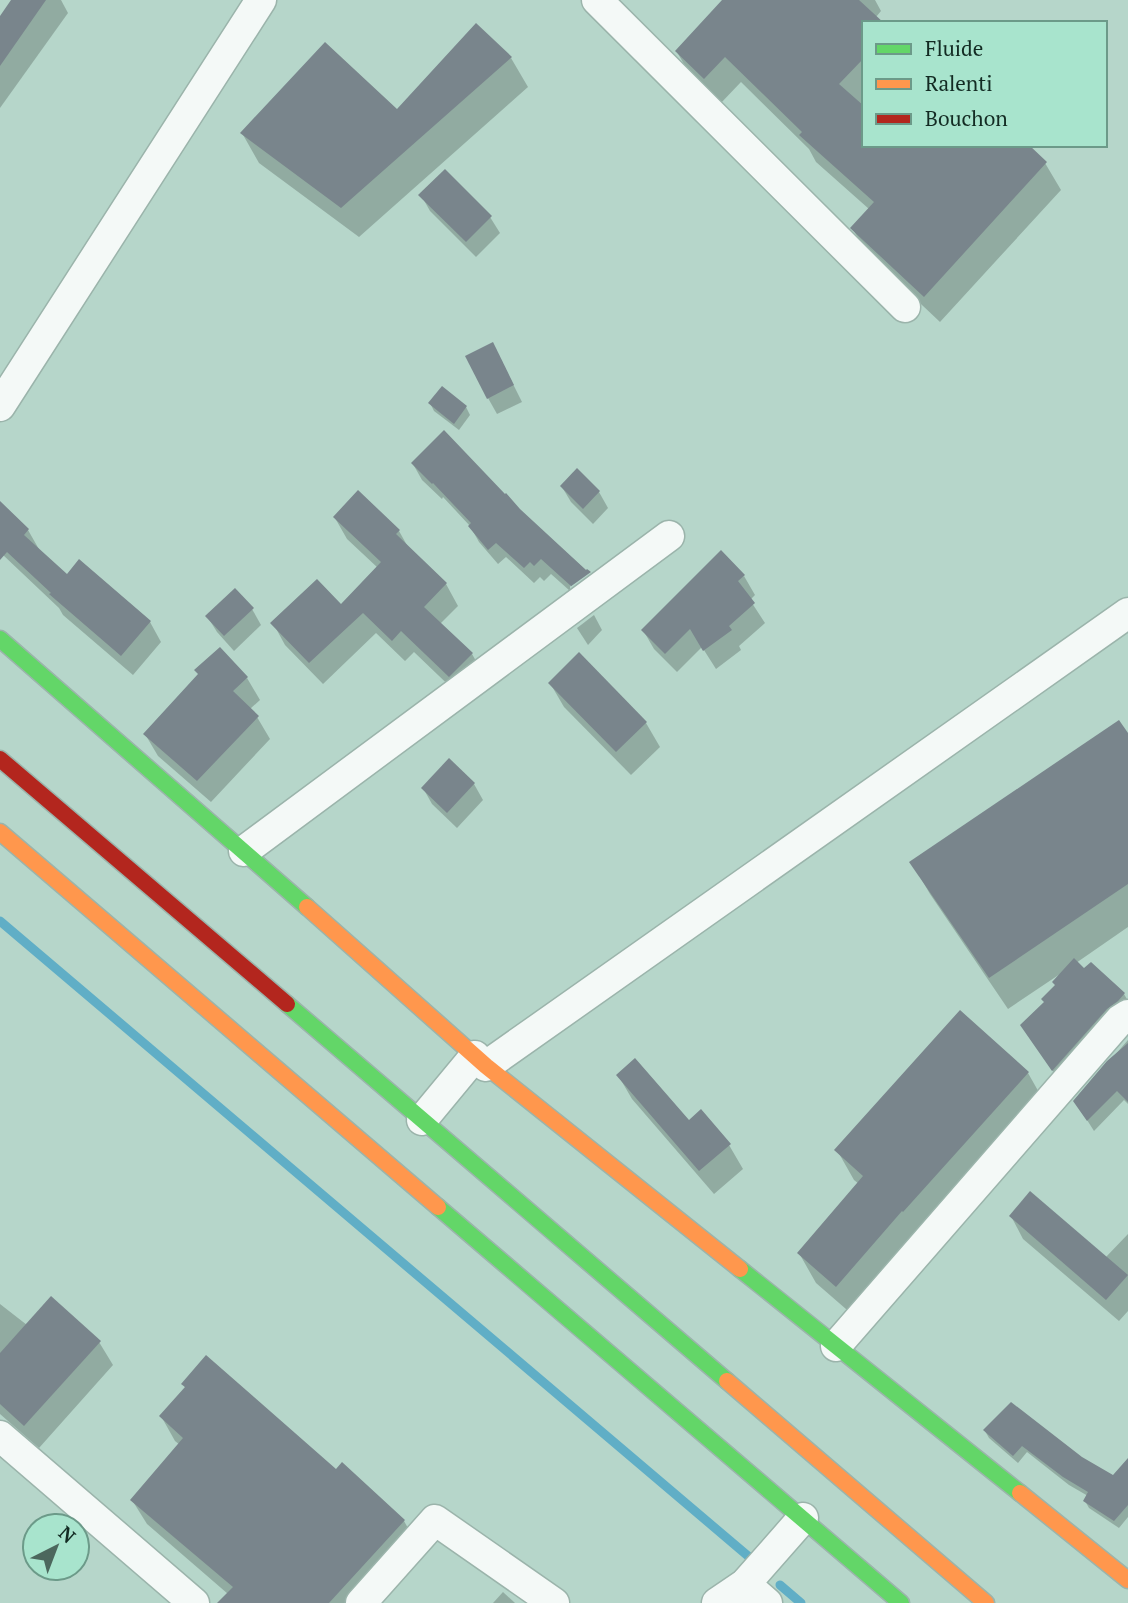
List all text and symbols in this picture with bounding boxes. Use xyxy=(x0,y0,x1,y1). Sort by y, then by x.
legend xyxy=(862,21,1107,147)
text: Fluide xyxy=(925,34,983,62)
text: Ralenti xyxy=(925,69,992,97)
text: Bouchon xyxy=(925,104,1008,132)
north arrow xyxy=(21,1512,91,1582)
text: N xyxy=(54,1520,82,1549)

